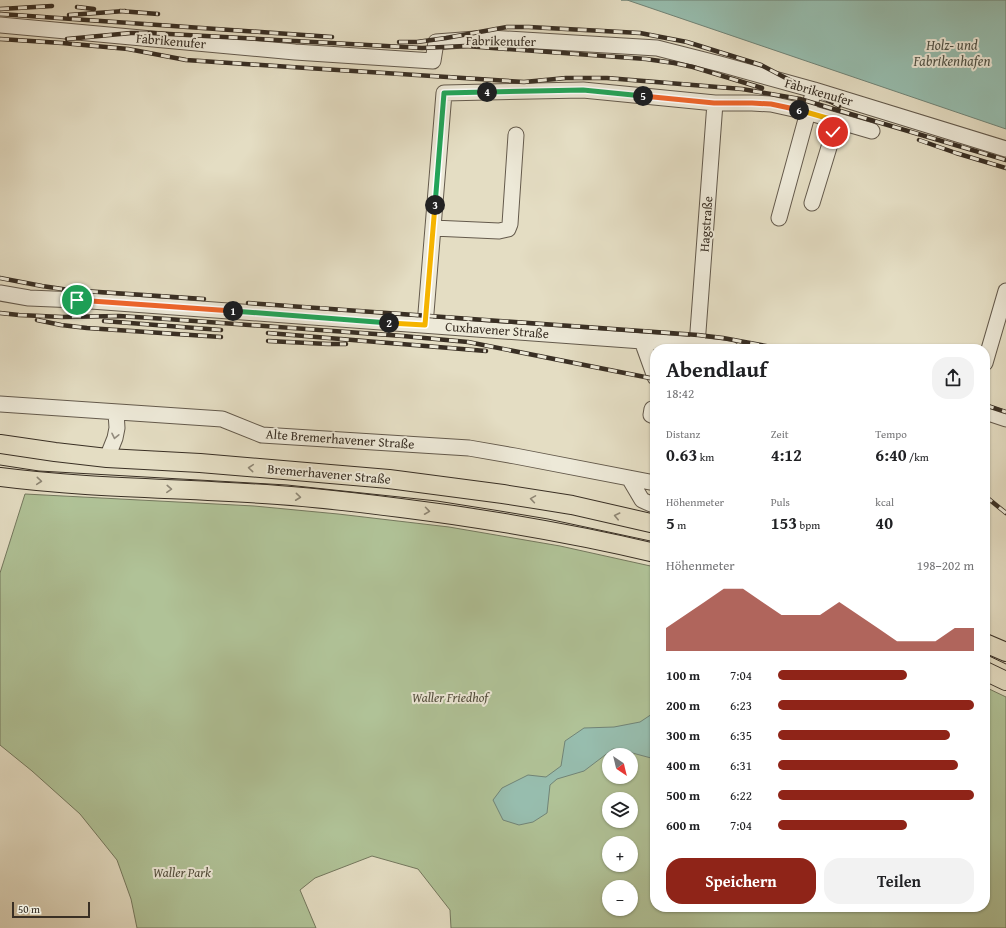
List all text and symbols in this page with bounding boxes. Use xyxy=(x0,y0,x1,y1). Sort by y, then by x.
street label: Fabrikenufer xyxy=(135,28,207,54)
street label: Fabrikenufer xyxy=(466,31,537,51)
water label: Holz- und Fabrikenhafen xyxy=(913,35,990,71)
street label: Fabrikenufer xyxy=(783,73,856,111)
pin: 4 xyxy=(477,82,497,102)
text: 4 xyxy=(484,84,490,100)
pin: 5 xyxy=(633,86,653,106)
text: 5 xyxy=(640,88,646,104)
pin: 6 xyxy=(789,100,809,120)
text: 6 xyxy=(796,102,802,118)
pin xyxy=(816,115,850,149)
icon: check xyxy=(822,121,844,143)
pin: 3 xyxy=(425,195,445,215)
street label: Hagstraße xyxy=(695,195,717,253)
text: 3 xyxy=(432,197,438,213)
pin xyxy=(60,283,94,317)
icon: arrive xyxy=(66,289,88,311)
pin: 1 xyxy=(223,301,243,321)
text: 1 xyxy=(230,303,236,319)
pin: 2 xyxy=(379,313,399,333)
text: 2 xyxy=(386,315,392,331)
street label: Cuxhavener Straße xyxy=(445,317,549,343)
text: Abendlauf xyxy=(666,353,767,385)
button: share xyxy=(932,357,974,399)
text: 18:42 xyxy=(666,384,694,403)
street label: Alte Bremerhavener Straße xyxy=(265,424,415,454)
text: Distanz xyxy=(666,426,700,442)
text: Zeit xyxy=(771,426,789,442)
text: Tempo xyxy=(875,426,907,442)
one-way arrow xyxy=(112,433,120,439)
text: 0.63 xyxy=(666,442,697,467)
text: 4:12 xyxy=(771,442,802,467)
text: 6:40 xyxy=(875,442,907,467)
text: km xyxy=(697,449,714,465)
text: /km xyxy=(907,449,929,465)
street label: Bremerhavener Straße xyxy=(266,459,392,489)
one-way arrow xyxy=(248,463,254,472)
one-way arrow xyxy=(36,476,42,485)
one-way arrow xyxy=(166,485,172,494)
one-way arrow xyxy=(295,492,301,501)
text: Höhenmeter xyxy=(666,494,724,510)
text: Puls xyxy=(771,494,790,510)
text: kcal xyxy=(875,494,894,510)
one-way arrow xyxy=(530,495,537,504)
one-way arrow xyxy=(424,506,430,515)
text: 5 xyxy=(666,510,675,535)
text: 153 xyxy=(771,510,797,535)
text: 40 xyxy=(875,510,893,535)
one-way arrow xyxy=(614,512,620,520)
text: m xyxy=(675,517,686,533)
text: bpm xyxy=(797,517,820,533)
text: Höhenmeter xyxy=(666,556,735,575)
text: 198–202 m xyxy=(917,556,974,575)
text: 100 m xyxy=(666,666,700,685)
text: 7:04 xyxy=(730,666,752,685)
park label: Waller Friedhof xyxy=(412,688,490,707)
text: 200 m xyxy=(666,696,700,715)
text: 6:23 xyxy=(730,696,752,715)
text: 300 m xyxy=(666,726,700,745)
text: 6:35 xyxy=(730,726,752,745)
north arrow xyxy=(602,748,638,784)
map controls xyxy=(602,748,638,916)
text: 400 m xyxy=(666,756,700,775)
text: 6:31 xyxy=(730,756,752,775)
text: 500 m xyxy=(666,786,700,805)
text: 6:22 xyxy=(730,786,752,805)
button: layers xyxy=(602,792,638,828)
text: 600 m xyxy=(666,816,700,835)
text: 7:04 xyxy=(730,816,752,835)
button: + xyxy=(602,836,638,872)
button: Speichern xyxy=(666,858,816,904)
button: Teilen xyxy=(824,858,974,904)
park label: Waller Park xyxy=(153,863,211,882)
button: − xyxy=(602,880,638,916)
scale bar xyxy=(12,900,90,919)
text: 50 m xyxy=(18,901,40,917)

